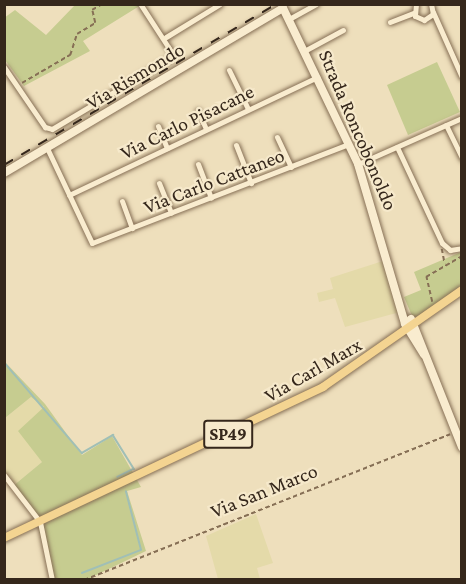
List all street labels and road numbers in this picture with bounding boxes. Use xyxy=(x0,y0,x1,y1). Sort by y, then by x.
street label: Via Rismondo xyxy=(81,37,189,115)
street label: Strada Roncobonoldo xyxy=(313,46,403,214)
street label: Via Carlo Pisacane xyxy=(116,79,258,165)
street label: Via Carlo Cattaneo xyxy=(140,143,288,219)
street label: Via Carl Marx xyxy=(260,332,366,408)
road number: SP49 xyxy=(202,419,254,449)
street label: Via San Marco xyxy=(207,459,321,523)

